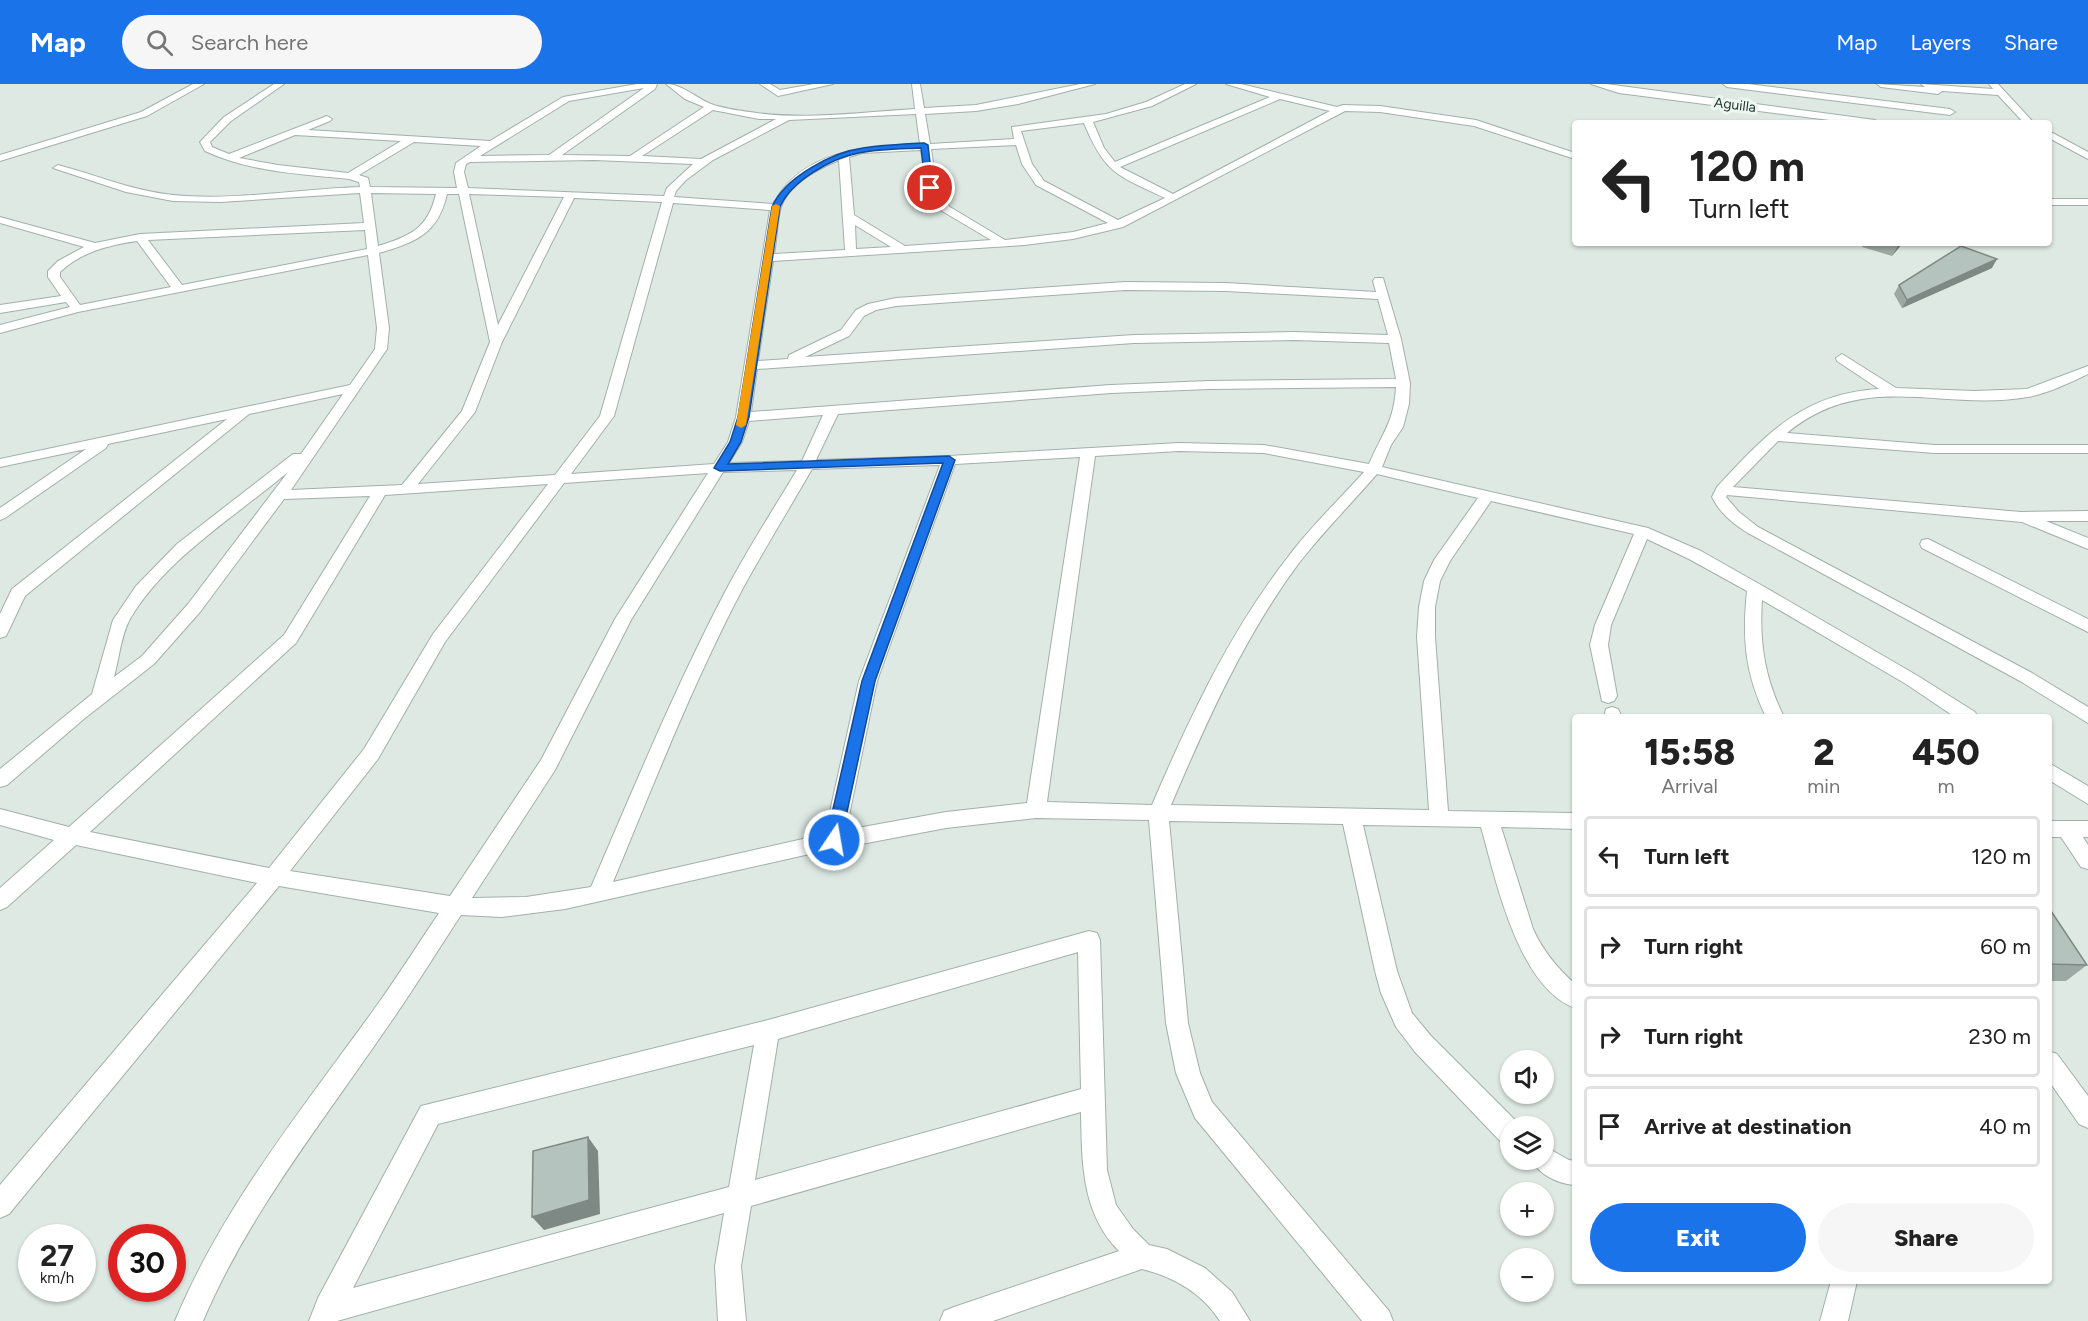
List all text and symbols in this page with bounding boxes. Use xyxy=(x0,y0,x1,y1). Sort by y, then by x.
search box xyxy=(122,15,542,69)
text: Map xyxy=(30,25,86,59)
icon: search xyxy=(143,26,176,59)
text: Search here xyxy=(191,29,308,56)
text: Map xyxy=(1837,30,1877,55)
text: Layers xyxy=(1910,30,1971,55)
text: Share xyxy=(2004,30,2058,55)
street label: Aguilla xyxy=(1713,94,1757,116)
text: 120 m xyxy=(1689,141,1805,192)
icon: left xyxy=(1590,144,1668,222)
pin xyxy=(904,162,955,213)
icon: arrive xyxy=(913,171,946,204)
text: Turn left xyxy=(1689,192,1789,225)
text: 15:58 xyxy=(1644,731,1735,774)
text: 2 xyxy=(1813,731,1834,774)
text: 450 xyxy=(1912,731,1980,774)
text: Arrival xyxy=(1661,774,1718,798)
text: min xyxy=(1807,774,1840,798)
text: m xyxy=(1938,774,1955,798)
position arrow xyxy=(802,808,866,872)
icon: left xyxy=(1593,840,1626,873)
text: Turn left xyxy=(1644,843,1730,870)
text: 120 m xyxy=(1971,843,2031,870)
icon: right xyxy=(1593,930,1626,963)
text: Turn right xyxy=(1644,933,1743,960)
text: 60 m xyxy=(1980,933,2031,960)
icon: right xyxy=(1593,1020,1626,1053)
text: Turn right xyxy=(1644,1023,1743,1050)
text: 230 m xyxy=(1968,1023,2031,1050)
map controls xyxy=(1500,1050,1554,1302)
button: sound xyxy=(1500,1050,1554,1104)
icon: arrive xyxy=(1593,1110,1626,1143)
text: Arrive at destination xyxy=(1644,1113,1852,1140)
text: 40 m xyxy=(1979,1113,2031,1140)
button: layers xyxy=(1500,1116,1554,1170)
button: + xyxy=(1500,1182,1554,1236)
button: Exit xyxy=(1590,1203,1806,1272)
button: Share xyxy=(1818,1203,2034,1272)
speed limit sign: 30 xyxy=(108,1224,186,1302)
text: 27 xyxy=(40,1237,74,1274)
button: − xyxy=(1500,1248,1554,1302)
text: km/h xyxy=(40,1269,74,1287)

